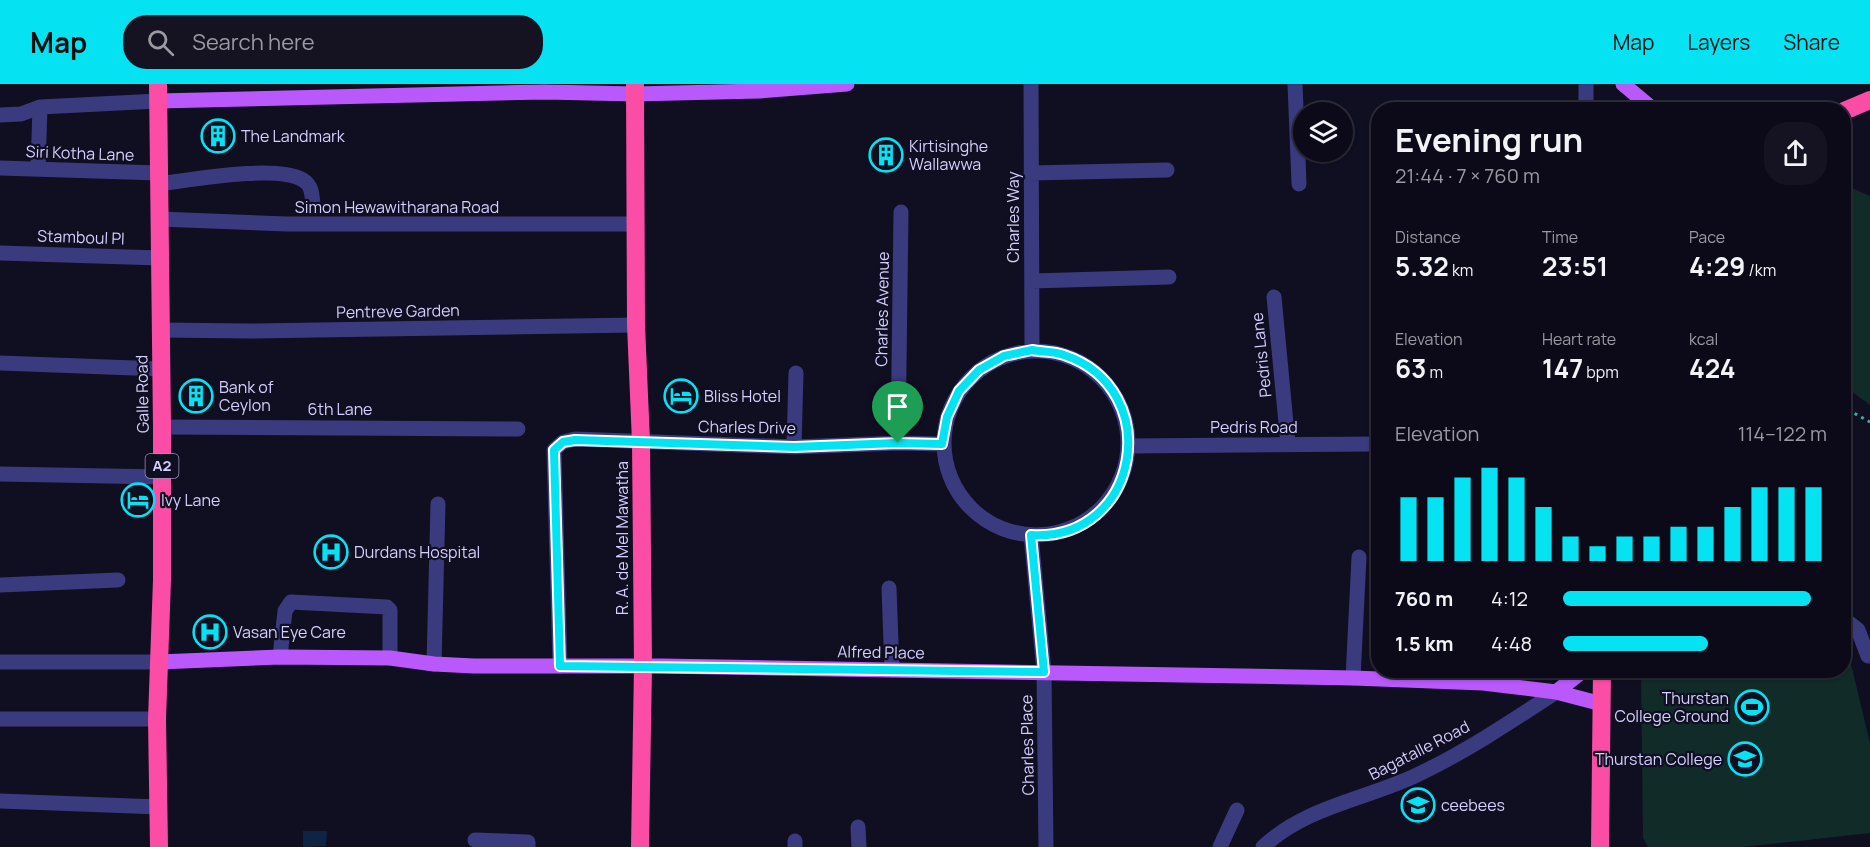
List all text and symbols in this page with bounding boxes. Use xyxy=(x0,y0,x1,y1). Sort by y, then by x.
search box xyxy=(123,15,543,69)
text: Map xyxy=(30,23,87,61)
icon: search xyxy=(144,26,177,59)
text: Search here xyxy=(192,27,315,57)
text: Map xyxy=(1613,28,1654,56)
text: Layers xyxy=(1687,28,1750,56)
text: Share xyxy=(1783,28,1840,56)
map controls xyxy=(1293,102,1353,162)
button: layers xyxy=(1293,102,1353,162)
text: Evening run xyxy=(1395,117,1583,162)
building icon: The Landmark xyxy=(200,118,236,154)
button: share xyxy=(1764,122,1827,185)
place label: The Landmark xyxy=(241,125,346,147)
place label: Kirtisinghe Wallawwa xyxy=(909,135,988,175)
building icon: Kirtisinghe Wallawwa xyxy=(868,137,904,173)
street label: Siri Kotha Lane xyxy=(25,140,135,166)
text: 21:44 · 7 × 760 m xyxy=(1395,162,1540,189)
street label: Charles Way xyxy=(1002,171,1024,263)
street label: Simon Hewawitharana Road xyxy=(295,196,499,218)
street label: Stamboul Pl xyxy=(37,224,125,250)
text: Distance xyxy=(1395,226,1461,248)
text: Time xyxy=(1542,226,1578,248)
text: Pace xyxy=(1689,226,1725,248)
text: 5.32 xyxy=(1395,248,1449,284)
text: 23:51 xyxy=(1542,248,1608,284)
text: 4:29 xyxy=(1689,248,1745,284)
street label: Charles Avenue xyxy=(870,251,894,367)
text: km xyxy=(1449,259,1473,281)
text: /km xyxy=(1745,259,1776,281)
street label: Pentreve Garden xyxy=(336,299,460,323)
street label: Pedris Lane xyxy=(1246,311,1276,399)
text: Elevation xyxy=(1395,328,1463,350)
text: Heart rate xyxy=(1542,328,1616,350)
text: kcal xyxy=(1689,328,1718,350)
text: 63 xyxy=(1395,350,1426,386)
text: 147 xyxy=(1542,350,1583,386)
text: 424 xyxy=(1689,350,1736,386)
street label: Galle Road xyxy=(130,355,154,433)
text: m xyxy=(1426,361,1443,383)
text: bpm xyxy=(1583,361,1619,383)
place label: Bank of Ceylon xyxy=(219,376,274,416)
building icon: Bank of Ceylon xyxy=(178,378,214,414)
hotel icon: Bliss Hotel xyxy=(663,378,699,414)
pin xyxy=(872,381,923,443)
place label: Bliss Hotel xyxy=(704,385,781,407)
icon: arrive xyxy=(881,390,914,423)
street label: 6th Lane xyxy=(308,398,372,420)
street label: Charles Drive xyxy=(698,415,796,439)
street label: Pedris Road xyxy=(1210,416,1298,438)
text: Elevation xyxy=(1395,420,1479,447)
text: 114–122 m xyxy=(1738,420,1827,447)
road number: A2 xyxy=(146,454,178,478)
street label: R. A. de Mel Mawatha xyxy=(611,461,633,615)
hotel icon: Ivy Lane xyxy=(120,482,156,518)
place label: Ivy Lane xyxy=(161,489,220,511)
hospital icon: Durdans Hospital xyxy=(313,534,349,570)
place label: Durdans Hospital xyxy=(354,541,480,563)
text: 760 m xyxy=(1395,585,1453,612)
text: 4:12 xyxy=(1491,585,1528,612)
hospital icon: Vasan Eye Care xyxy=(192,614,228,650)
place label: Vasan Eye Care xyxy=(233,621,346,643)
text: 1.5 km xyxy=(1395,630,1454,657)
text: 4:48 xyxy=(1491,630,1532,657)
street label: Alfred Place xyxy=(837,640,925,664)
place label: Thurstan College Ground xyxy=(1614,687,1729,727)
sports icon: Thurstan College Ground xyxy=(1734,689,1770,725)
street label: Charles Place xyxy=(1015,695,1039,795)
street label: Bagatalle Road xyxy=(1365,715,1473,785)
school or university icon: Thurstan College xyxy=(1727,741,1763,777)
place label: Thurstan College xyxy=(1595,748,1722,770)
school or university icon: ceebees xyxy=(1400,787,1436,823)
place label: ceebees xyxy=(1441,794,1505,816)

